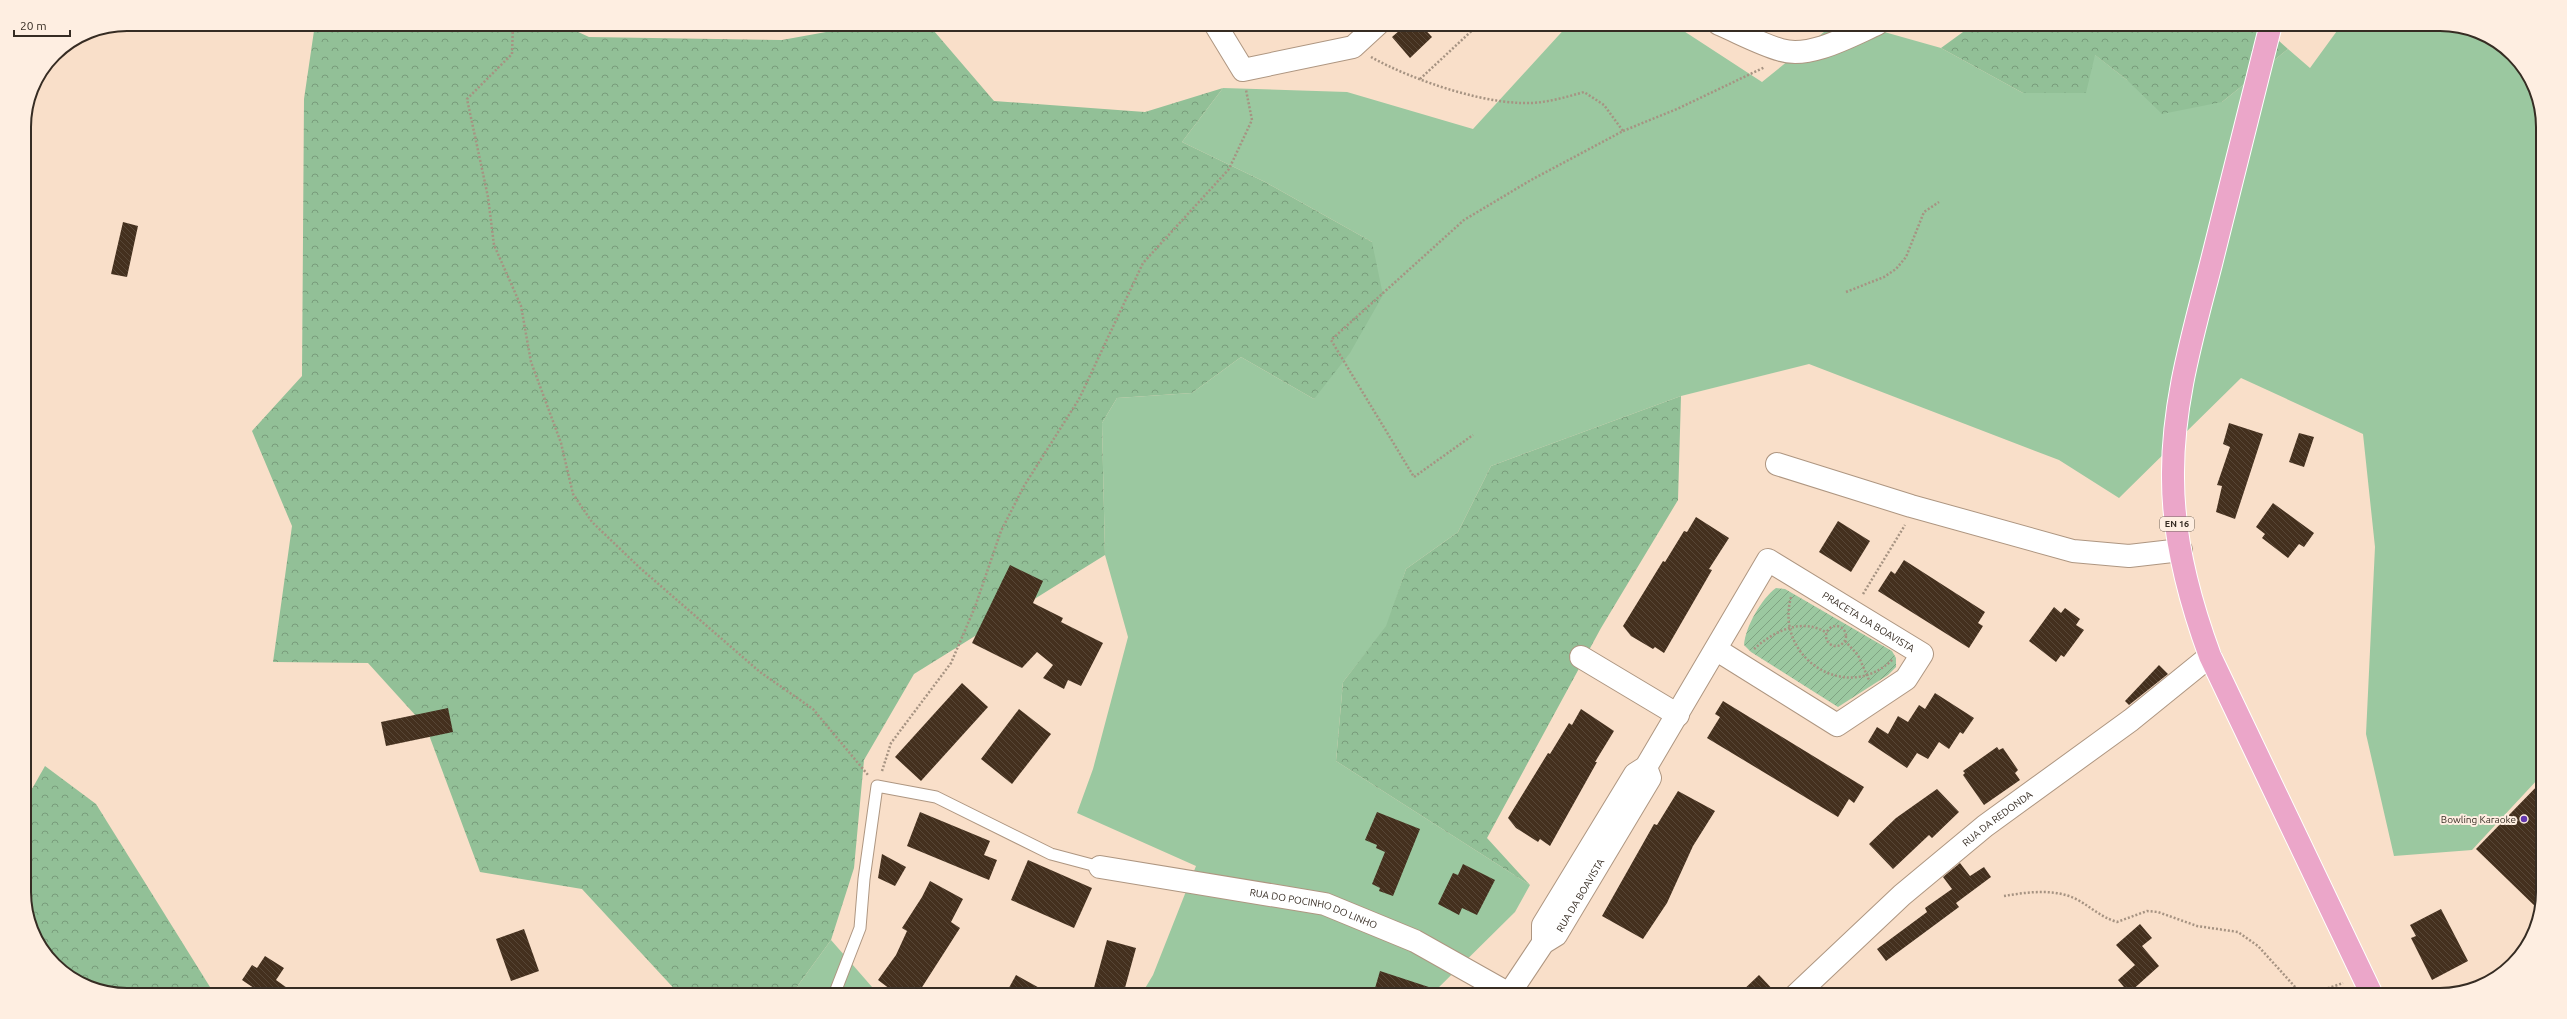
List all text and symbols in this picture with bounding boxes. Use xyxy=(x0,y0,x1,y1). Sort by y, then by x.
scale bar xyxy=(14,12,70,38)
text: 20 m xyxy=(20,19,47,32)
road number: EN 16 xyxy=(2160,517,2194,531)
street label: PRACETA DA BOAVISTA xyxy=(1820,590,1917,654)
street label: RUA DA REDONDA xyxy=(1960,788,2035,849)
place label: Bowling Karaoke xyxy=(2441,814,2516,825)
marker: Bowling Karaoke xyxy=(2519,814,2529,824)
street label: RUA DA BOAVISTA xyxy=(1554,856,1607,934)
street label: RUA DO POCINHO DO LINHO xyxy=(1249,887,1379,931)

